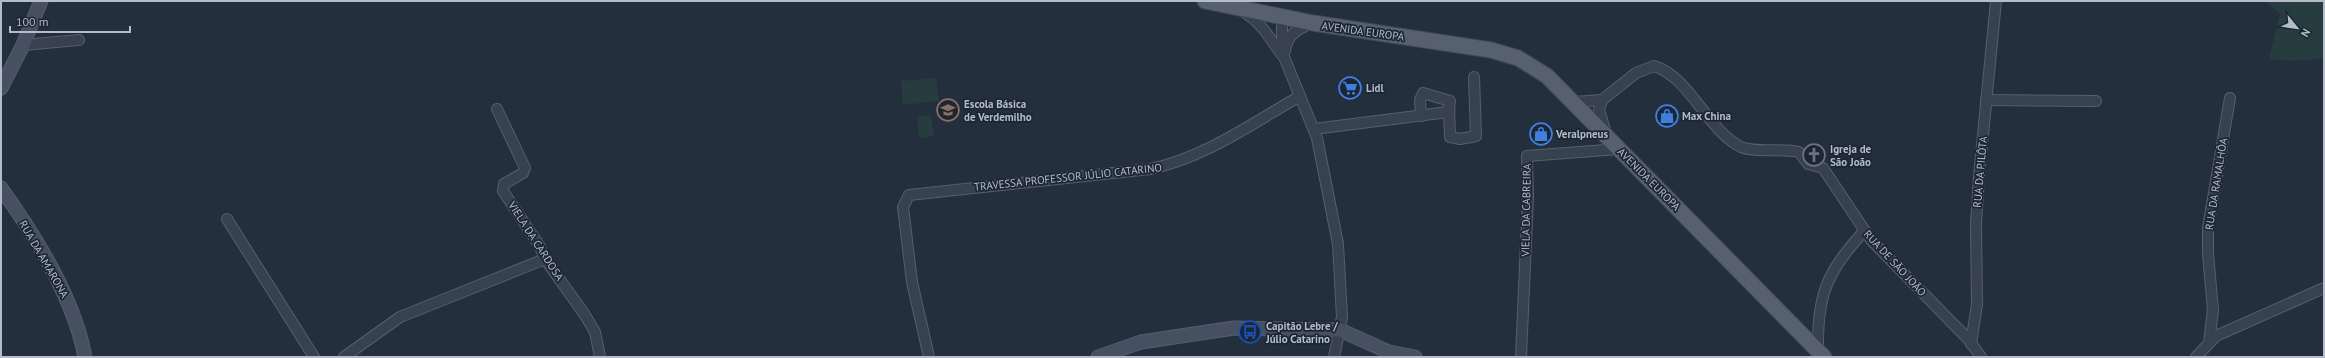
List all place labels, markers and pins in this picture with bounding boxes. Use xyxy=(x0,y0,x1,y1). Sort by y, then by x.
supermarket icon: Lidl xyxy=(1337,75,1363,101)
place label: Lidl xyxy=(1366,81,1385,95)
school or university icon: Escola Básica de Verdemilho xyxy=(935,97,961,123)
place label: Escola Básica de Verdemilho xyxy=(964,97,1032,124)
shop icon: Max China xyxy=(1654,103,1680,129)
place label: Max China xyxy=(1682,109,1731,123)
shop icon: Veralpneus xyxy=(1528,121,1554,147)
place label: Veralpneus xyxy=(1555,127,1608,141)
church icon: Igreja de São João xyxy=(1801,142,1827,168)
place label: Igreja de São João xyxy=(1830,142,1872,169)
bus stop icon: Capitão Lebre / Júlio Catarino xyxy=(1237,319,1263,345)
place label: Capitão Lebre / Júlio Catarino xyxy=(1265,319,1338,346)

